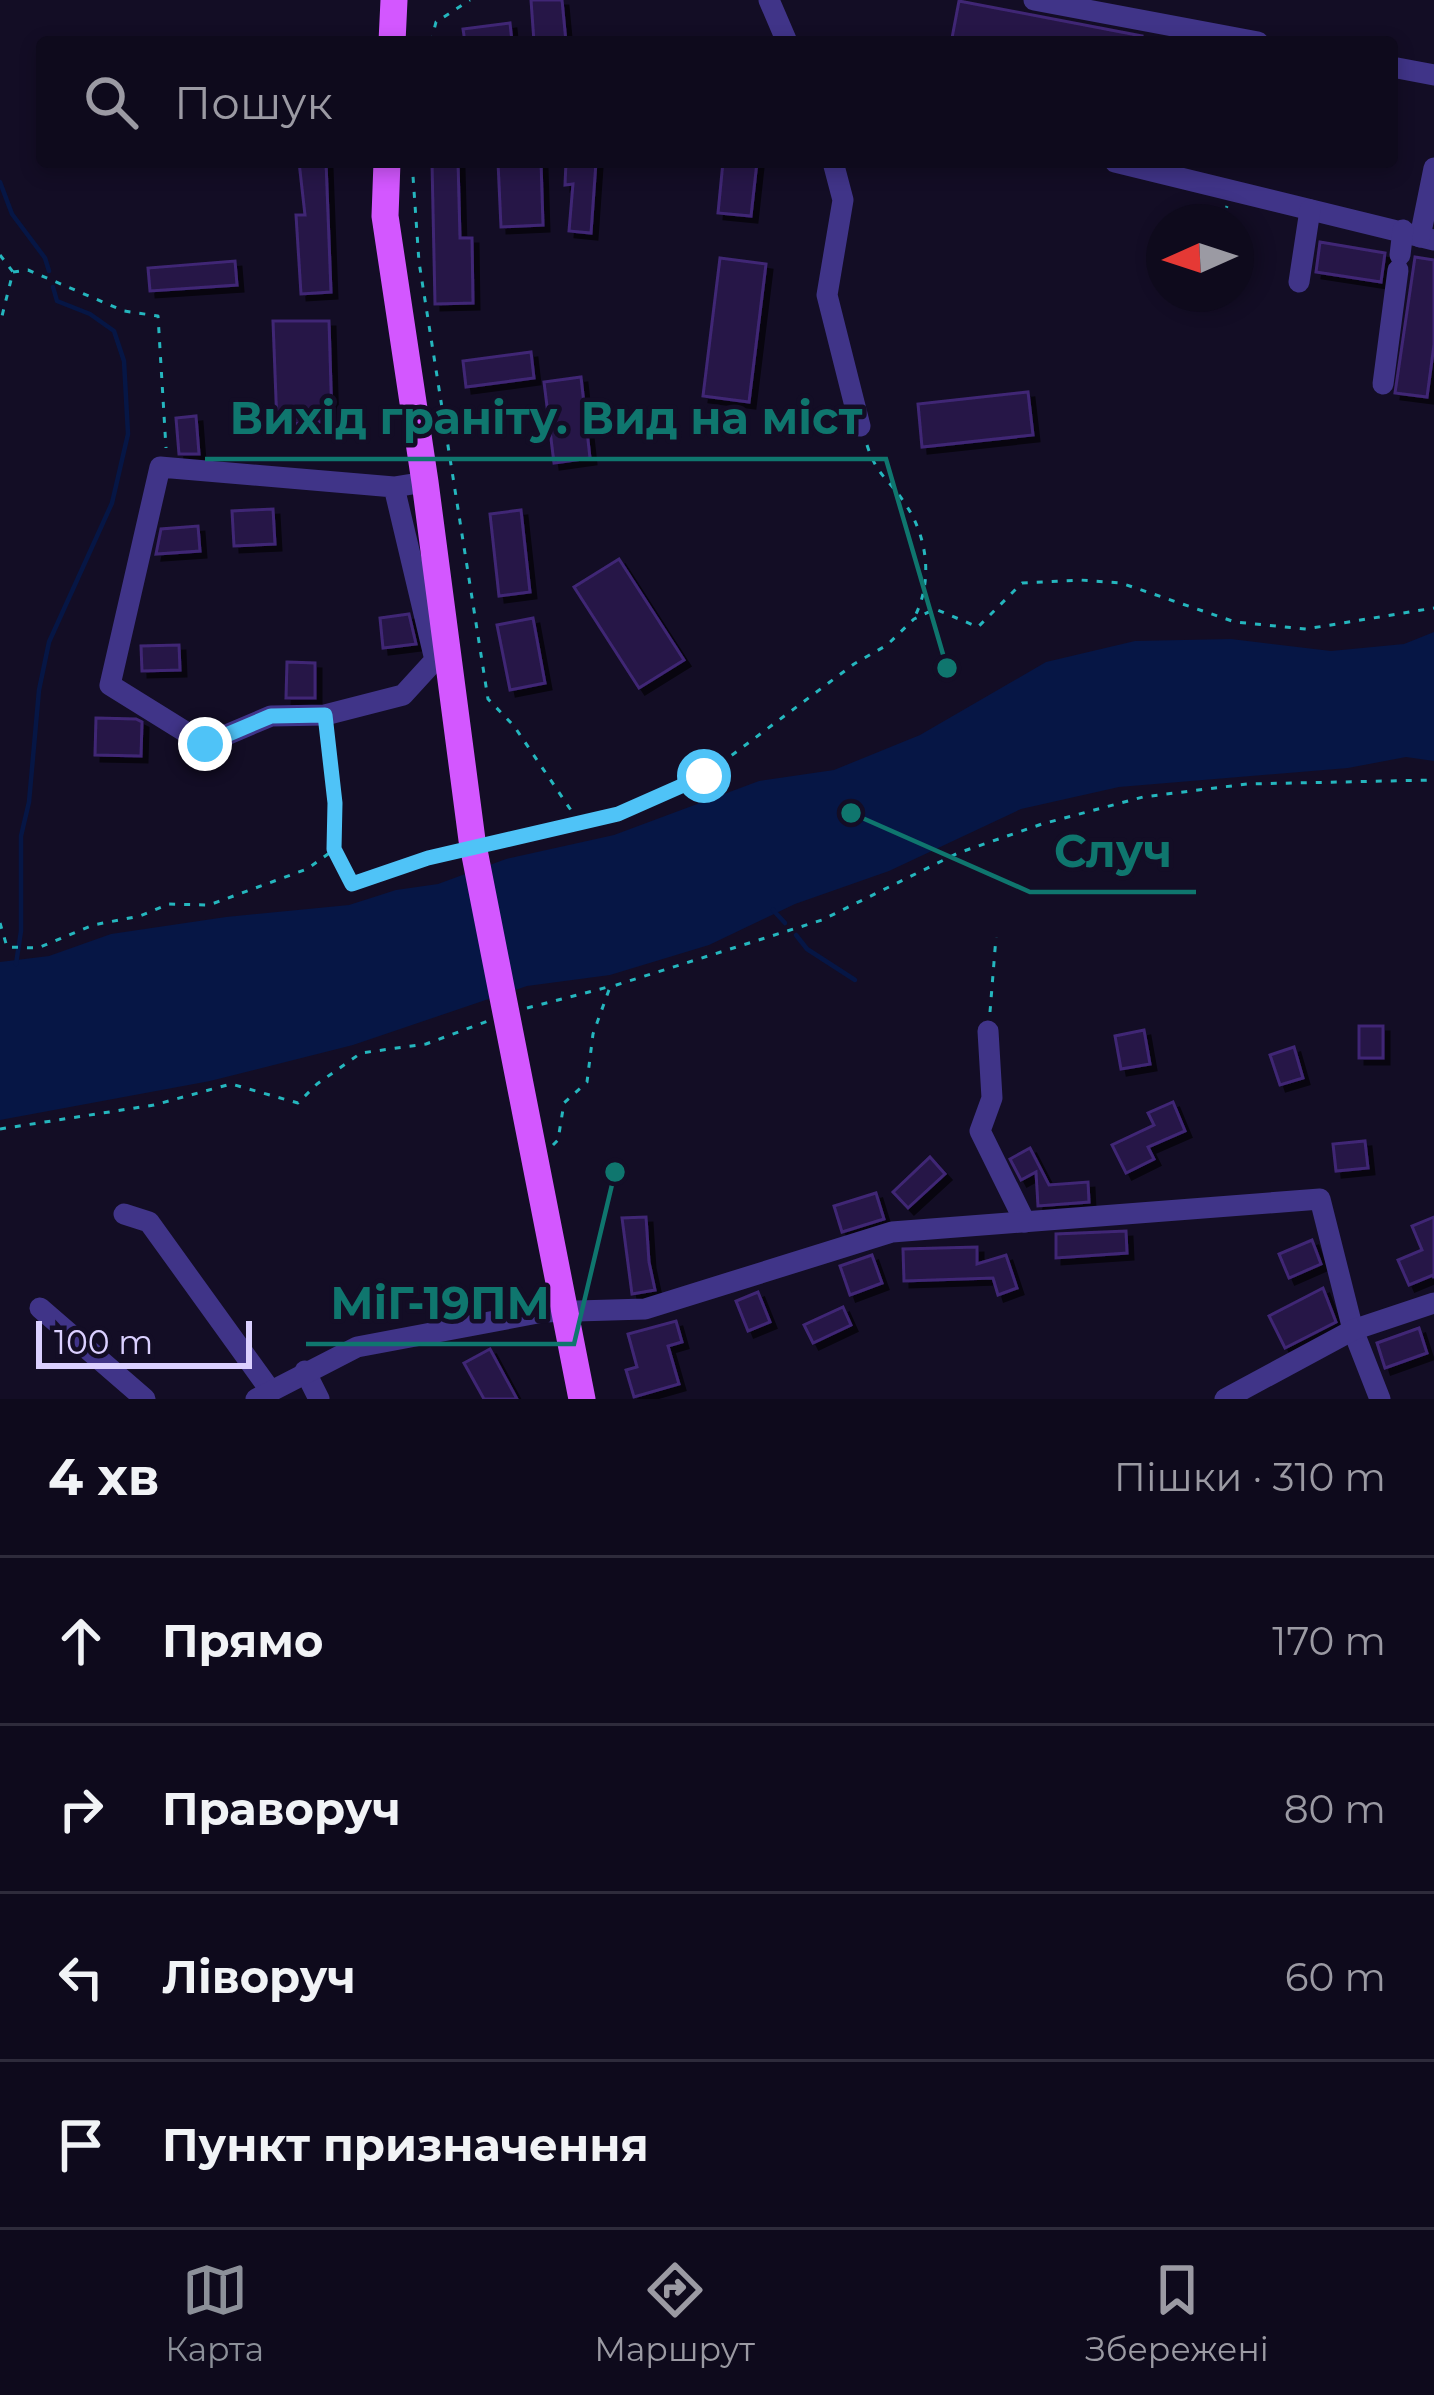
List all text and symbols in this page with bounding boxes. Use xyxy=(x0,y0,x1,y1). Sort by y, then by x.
search box xyxy=(36,36,1398,168)
icon: search xyxy=(78,69,144,135)
text: Пошук xyxy=(174,75,333,130)
north arrow xyxy=(1146,204,1254,312)
callout: Вихід граніту. Вид на міст xyxy=(205,378,886,459)
text: Вихід граніту. Вид на міст xyxy=(229,390,863,445)
route end xyxy=(178,717,232,771)
route start xyxy=(677,749,731,803)
callout: Случ xyxy=(1030,811,1196,892)
text: Случ xyxy=(1054,823,1172,878)
callout: МіГ-19ПМ xyxy=(306,1263,574,1344)
text: МіГ-19ПМ xyxy=(330,1275,550,1330)
scale bar xyxy=(36,1315,252,1368)
text: 100 m xyxy=(54,1322,153,1362)
text: 4 хв xyxy=(48,1446,160,1508)
text: Пішки · 310 m xyxy=(1114,1453,1386,1501)
icon: ahead xyxy=(48,1608,114,1674)
text: Прямо xyxy=(162,1613,323,1668)
text: 170 m xyxy=(1272,1617,1386,1665)
icon: right xyxy=(48,1776,114,1842)
text: Праворуч xyxy=(162,1781,401,1836)
text: 80 m xyxy=(1284,1785,1386,1833)
icon: left xyxy=(48,1944,114,2010)
text: Ліворуч xyxy=(162,1949,356,2004)
text: 60 m xyxy=(1285,1953,1386,2001)
icon: arrive xyxy=(48,2112,114,2178)
text: Пункт призначення xyxy=(162,2117,649,2172)
tab: Карта xyxy=(165,2257,264,2369)
tab: Маршрут xyxy=(594,2257,755,2369)
tab: Збережені xyxy=(1085,2257,1269,2369)

